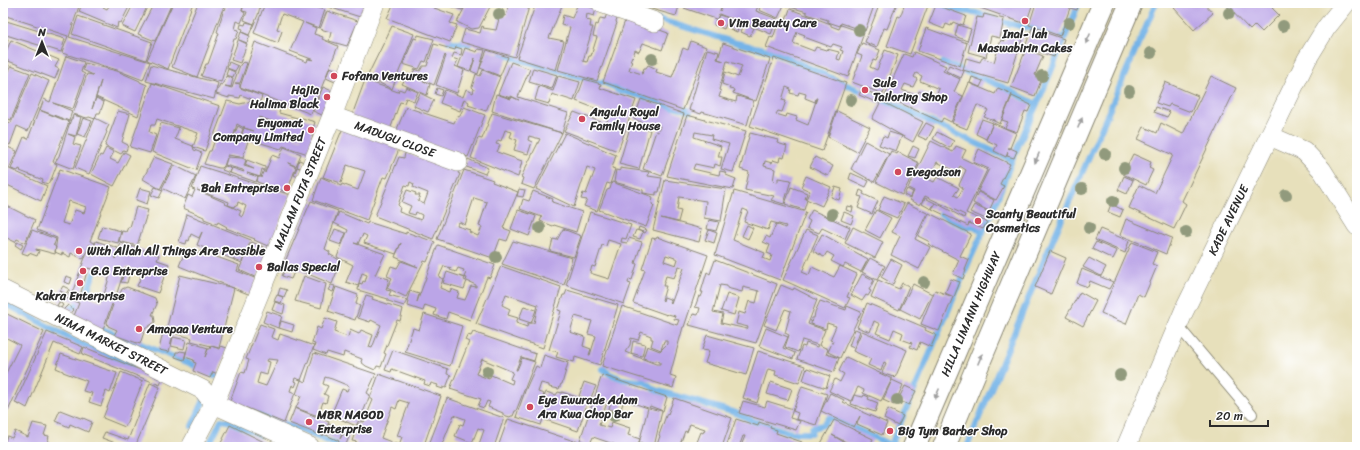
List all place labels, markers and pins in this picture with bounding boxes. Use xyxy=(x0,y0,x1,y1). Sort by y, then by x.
place label: Vim Beauty Care xyxy=(729,12,817,34)
marker: Inal- lah Maswabirin Cakes xyxy=(1020,16,1030,26)
marker: Vim Beauty Care xyxy=(716,18,726,28)
place label: Inal- lah Maswabirin Cakes xyxy=(977,23,1073,59)
place label: Fofana Ventures xyxy=(341,65,429,87)
marker: Fofana Ventures xyxy=(329,71,339,81)
place label: Sule Tailoring Shop xyxy=(872,72,948,108)
place label: Hajia Halima Black xyxy=(249,79,320,115)
marker: Sule Tailoring Shop xyxy=(860,85,870,95)
marker: Hajia Halima Black xyxy=(322,92,332,102)
place label: Angulu Royal Family House xyxy=(589,101,661,137)
place label: Enyomat Company Limited xyxy=(212,112,305,148)
marker: Angulu Royal Family House xyxy=(577,114,587,124)
marker: Enyomat Company Limited xyxy=(306,125,316,135)
place label: Evegodson xyxy=(906,161,961,183)
marker: Evegodson xyxy=(893,167,903,177)
place label: Bah Entreprise xyxy=(201,177,279,199)
marker: Bah Entreprise xyxy=(282,183,292,193)
place label: Scanty Beautiful Cosmetics xyxy=(985,203,1077,239)
marker: Scanty Beautiful Cosmetics xyxy=(973,216,983,226)
place label: With Allah All Things Are Possible xyxy=(87,240,266,262)
marker: With Allah All Things Are Possible xyxy=(74,246,84,256)
place label: Ballas Special xyxy=(267,256,340,278)
place label: G.G Entreprise xyxy=(90,260,168,282)
marker: Ballas Special xyxy=(254,262,264,272)
marker: G.G Entreprise xyxy=(78,266,88,276)
marker: Kakra Enterprise xyxy=(75,278,85,288)
place label: Kakra Enterprise xyxy=(34,285,125,307)
place label: Amapaa Venture xyxy=(146,318,233,340)
marker: Amapaa Venture xyxy=(134,324,144,334)
place label: Eye Ewurade Adom Ara Kwa Chop Bar xyxy=(537,389,638,425)
marker: Eye Ewurade Adom Ara Kwa Chop Bar xyxy=(525,402,535,412)
place label: MBR NAGOD Enterprise xyxy=(316,404,384,440)
marker: MBR NAGOD Enterprise xyxy=(304,417,314,427)
place label: Big Tym Barber Shop xyxy=(898,420,1008,442)
marker: Big Tym Barber Shop xyxy=(885,426,895,436)

